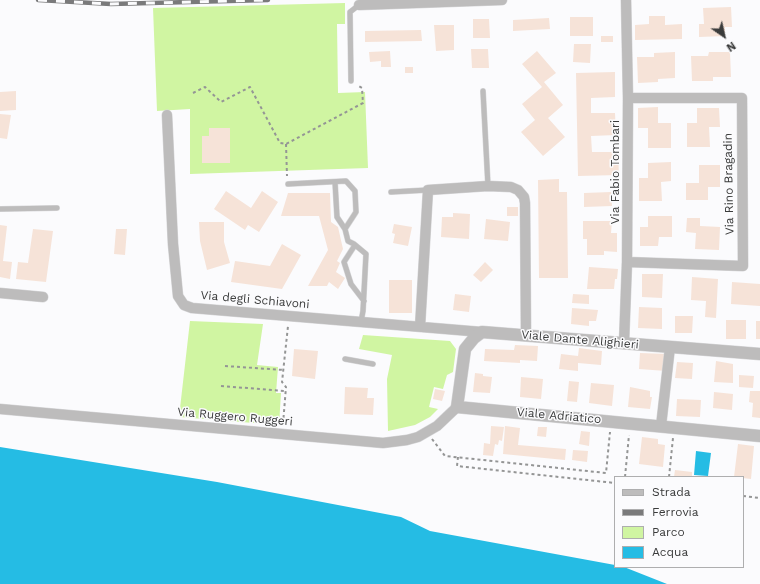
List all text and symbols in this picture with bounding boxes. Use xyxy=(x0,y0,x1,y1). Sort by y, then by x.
north arrow xyxy=(704,16,744,56)
text: N xyxy=(724,39,738,54)
street label: Via Fabio Tombari xyxy=(608,120,622,224)
street label: Via Rino Bragadin xyxy=(721,133,737,235)
street label: Via degli Schiavoni xyxy=(200,288,310,312)
street label: Viale Dante Alighieri xyxy=(521,328,639,352)
street label: Via Ruggero Ruggeri xyxy=(177,405,293,429)
street label: Viale Adriatico xyxy=(516,405,602,427)
legend xyxy=(614,476,744,568)
text: Strada xyxy=(652,485,691,499)
text: Ferrovia xyxy=(652,505,699,519)
text: Parco xyxy=(652,525,685,539)
text: Acqua xyxy=(652,545,688,559)

